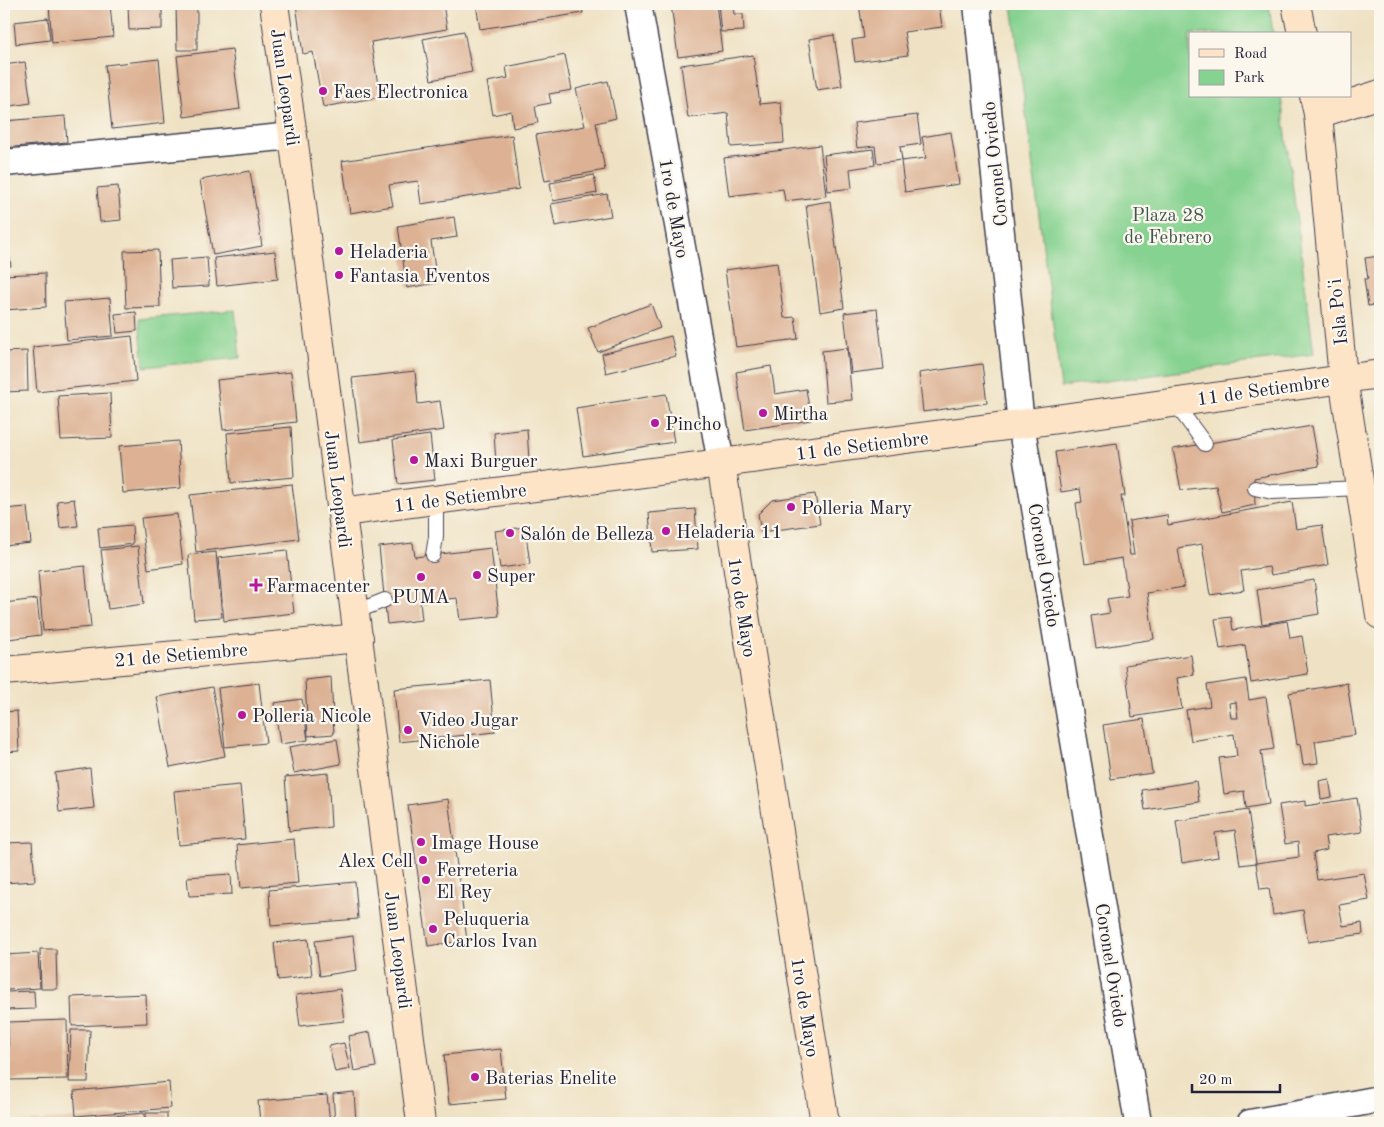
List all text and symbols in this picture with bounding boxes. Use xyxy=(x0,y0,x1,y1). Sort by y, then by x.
street label: Juan Leopardi xyxy=(266,27,301,147)
legend xyxy=(1189,32,1352,98)
text: Road xyxy=(1234,47,1268,62)
text: Park xyxy=(1234,71,1265,86)
place label: Faes Electronica xyxy=(333,84,469,103)
marker: Faes Electronica xyxy=(317,85,329,97)
street label: Coronel Oviedo xyxy=(980,100,1012,227)
street label: 1ro de Mayo xyxy=(654,157,691,260)
park label: Plaza 28 de Febrero xyxy=(1124,207,1212,248)
place label: Heladeria xyxy=(349,244,429,263)
marker: Heladeria xyxy=(333,245,345,257)
place label: Fantasia Eventos xyxy=(349,268,490,287)
marker: Fantasia Eventos xyxy=(333,269,345,281)
street label: Isla Po'i xyxy=(1327,278,1352,346)
street label: 11 de Setiembre xyxy=(1196,373,1331,410)
place label: Mirtha xyxy=(773,406,829,425)
marker: Mirtha xyxy=(757,407,769,419)
place label: Pincho xyxy=(665,416,721,435)
marker: Pincho xyxy=(649,417,661,429)
street label: Juan Leopardi xyxy=(320,429,353,549)
street label: 11 de Setiembre xyxy=(795,430,930,465)
place label: Maxi Burguer xyxy=(424,453,538,472)
marker: Maxi Burguer xyxy=(408,454,420,466)
street label: 11 de Setiembre xyxy=(393,482,528,517)
place label: Polleria Mary xyxy=(801,500,912,519)
marker: Polleria Mary xyxy=(785,501,797,513)
street label: Coronel Oviedo xyxy=(1023,502,1062,629)
place label: Heladeria 11 xyxy=(676,524,783,543)
marker: Heladeria 11 xyxy=(660,525,672,537)
place label: Salón de Belleza xyxy=(520,526,654,545)
marker: Salón de Belleza xyxy=(504,527,516,539)
street label: 1ro de Mayo xyxy=(723,556,758,659)
place label: Super xyxy=(487,568,536,587)
marker: Super xyxy=(471,569,483,581)
marker: PUMA xyxy=(415,571,427,583)
place label: Farmacenter xyxy=(266,578,370,597)
marker: Farmacenter xyxy=(250,579,262,591)
place label: PUMA xyxy=(392,589,450,608)
street label: 21 de Setiembre xyxy=(114,641,249,672)
place label: Polleria Nicole xyxy=(252,708,371,727)
marker: Polleria Nicole xyxy=(236,709,248,721)
place label: Video Jugar Nichole xyxy=(418,712,518,753)
marker: Video Jugar Nichole xyxy=(402,724,414,736)
place label: Image House xyxy=(431,835,539,854)
marker: Image House xyxy=(415,836,427,848)
place label: Alex Cell xyxy=(338,853,413,872)
marker: Alex Cell xyxy=(417,854,429,866)
place label: Ferreteria El Rey xyxy=(436,862,519,903)
marker: Ferreteria El Rey xyxy=(420,874,432,886)
street label: Juan Leopardi xyxy=(380,890,413,1010)
street label: Coronel Oviedo xyxy=(1090,902,1129,1029)
place label: Peluqueria Carlos Ivan xyxy=(443,911,538,952)
marker: Peluqueria Carlos Ivan xyxy=(427,923,439,935)
street label: 1ro de Mayo xyxy=(786,956,821,1059)
scale bar xyxy=(1192,1062,1279,1094)
place label: Baterias Enelite xyxy=(485,1070,617,1089)
marker: Baterias Enelite xyxy=(469,1071,481,1083)
text: 20 m xyxy=(1199,1073,1233,1088)

